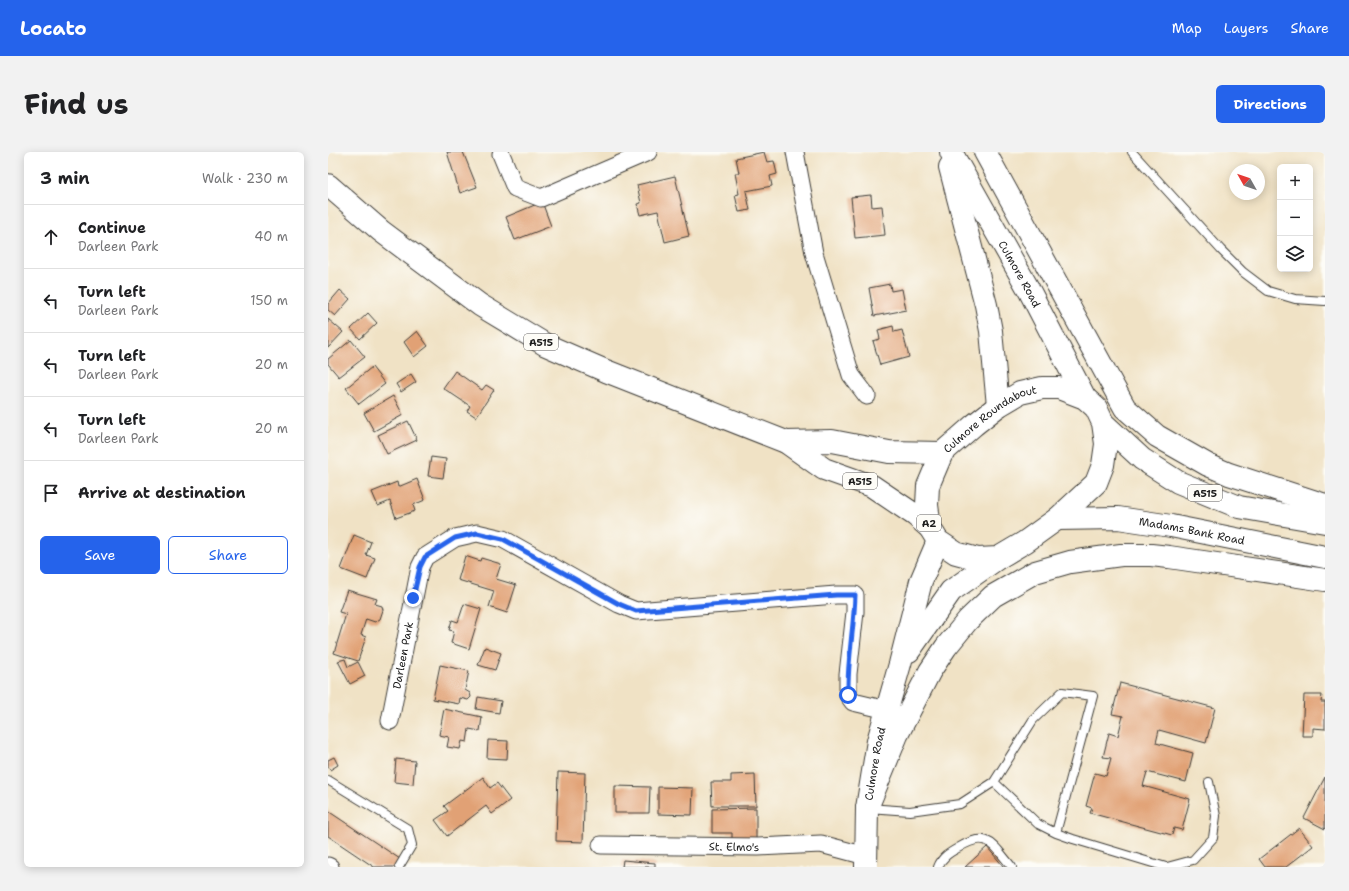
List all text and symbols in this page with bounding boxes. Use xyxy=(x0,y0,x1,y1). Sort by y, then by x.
text: Locato xyxy=(20,16,87,41)
text: Map xyxy=(1172,19,1202,37)
text: Layers xyxy=(1224,19,1268,37)
text: Share xyxy=(1290,19,1329,37)
text: Find us xyxy=(24,85,129,123)
button: Directions xyxy=(1216,85,1325,123)
north arrow xyxy=(1229,164,1265,200)
map controls xyxy=(1277,164,1313,272)
button: + xyxy=(1277,164,1313,200)
text: 3 min xyxy=(40,167,90,189)
text: Walk · 230 m xyxy=(202,170,288,187)
button: − xyxy=(1277,200,1313,236)
text: Continue xyxy=(78,218,146,238)
icon: ahead xyxy=(40,226,62,248)
text: 40 m xyxy=(254,228,288,245)
button: layers xyxy=(1277,236,1313,272)
text: Darleen Park xyxy=(78,238,159,255)
street label: Culmore Road xyxy=(995,238,1044,310)
text: Turn left xyxy=(78,282,146,302)
icon: left xyxy=(40,290,62,312)
text: 150 m xyxy=(250,292,288,309)
text: Darleen Park xyxy=(78,302,159,319)
road number: A515 xyxy=(524,334,558,350)
text: Turn left xyxy=(78,346,146,366)
icon: left xyxy=(40,354,62,376)
text: 20 m xyxy=(255,356,288,373)
text: Darleen Park xyxy=(78,366,159,383)
street label: Culmore Roundabout xyxy=(940,382,1038,457)
text: Turn left xyxy=(78,410,146,430)
icon: left xyxy=(40,418,62,440)
text: 20 m xyxy=(255,420,288,437)
text: Darleen Park xyxy=(78,430,159,447)
road number: A515 xyxy=(843,473,877,489)
icon: arrive xyxy=(40,482,62,504)
text: Arrive at destination xyxy=(78,483,246,503)
road number: A515 xyxy=(1188,485,1222,501)
street label: Madams Bank Road xyxy=(1138,514,1246,549)
road number: A2 xyxy=(917,515,941,531)
button: Save xyxy=(40,536,160,574)
button: Share xyxy=(168,536,288,574)
route end xyxy=(404,589,422,607)
street label: Darleen Park xyxy=(389,620,417,690)
route start xyxy=(839,686,857,704)
street label: Culmore Road xyxy=(861,725,890,802)
street label: St. Elmo's xyxy=(709,839,759,855)

